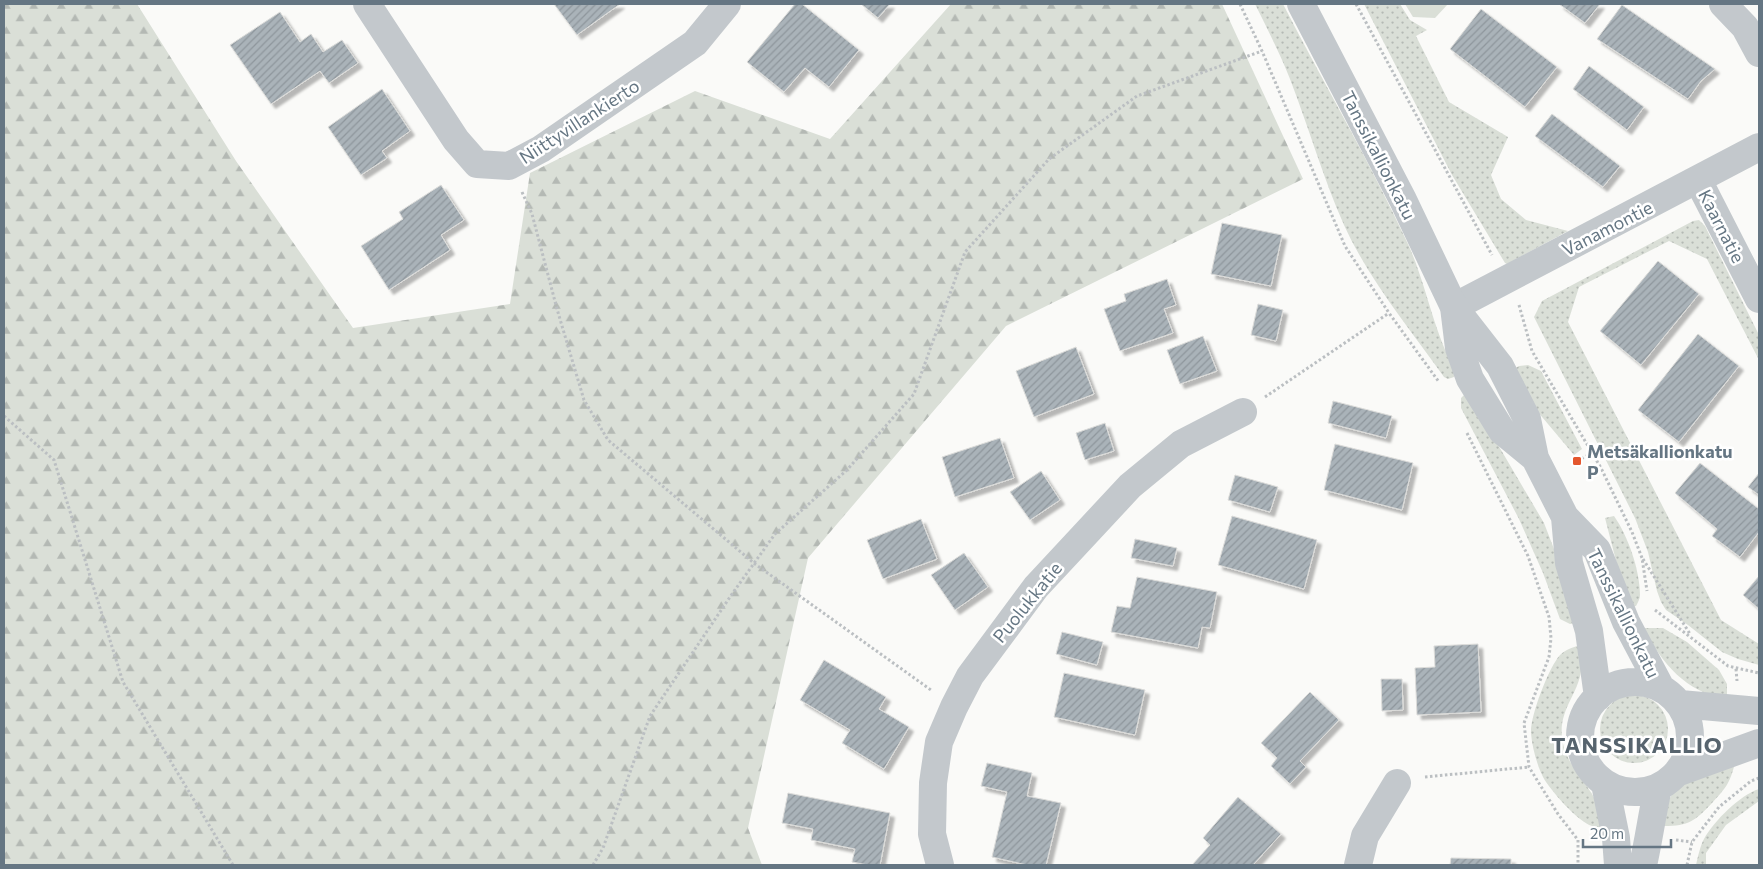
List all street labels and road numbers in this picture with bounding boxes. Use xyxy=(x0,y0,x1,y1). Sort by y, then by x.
street label: Niittyvillankierto xyxy=(515,74,643,168)
street label: Tanssikallionkatu xyxy=(1337,87,1421,223)
street label: Kaarnatie xyxy=(1694,186,1750,266)
street label: Vanamontie xyxy=(1558,196,1656,260)
street label: Tanssikallionkatu xyxy=(1583,545,1665,681)
street label: Puolukkatie xyxy=(988,557,1066,647)

